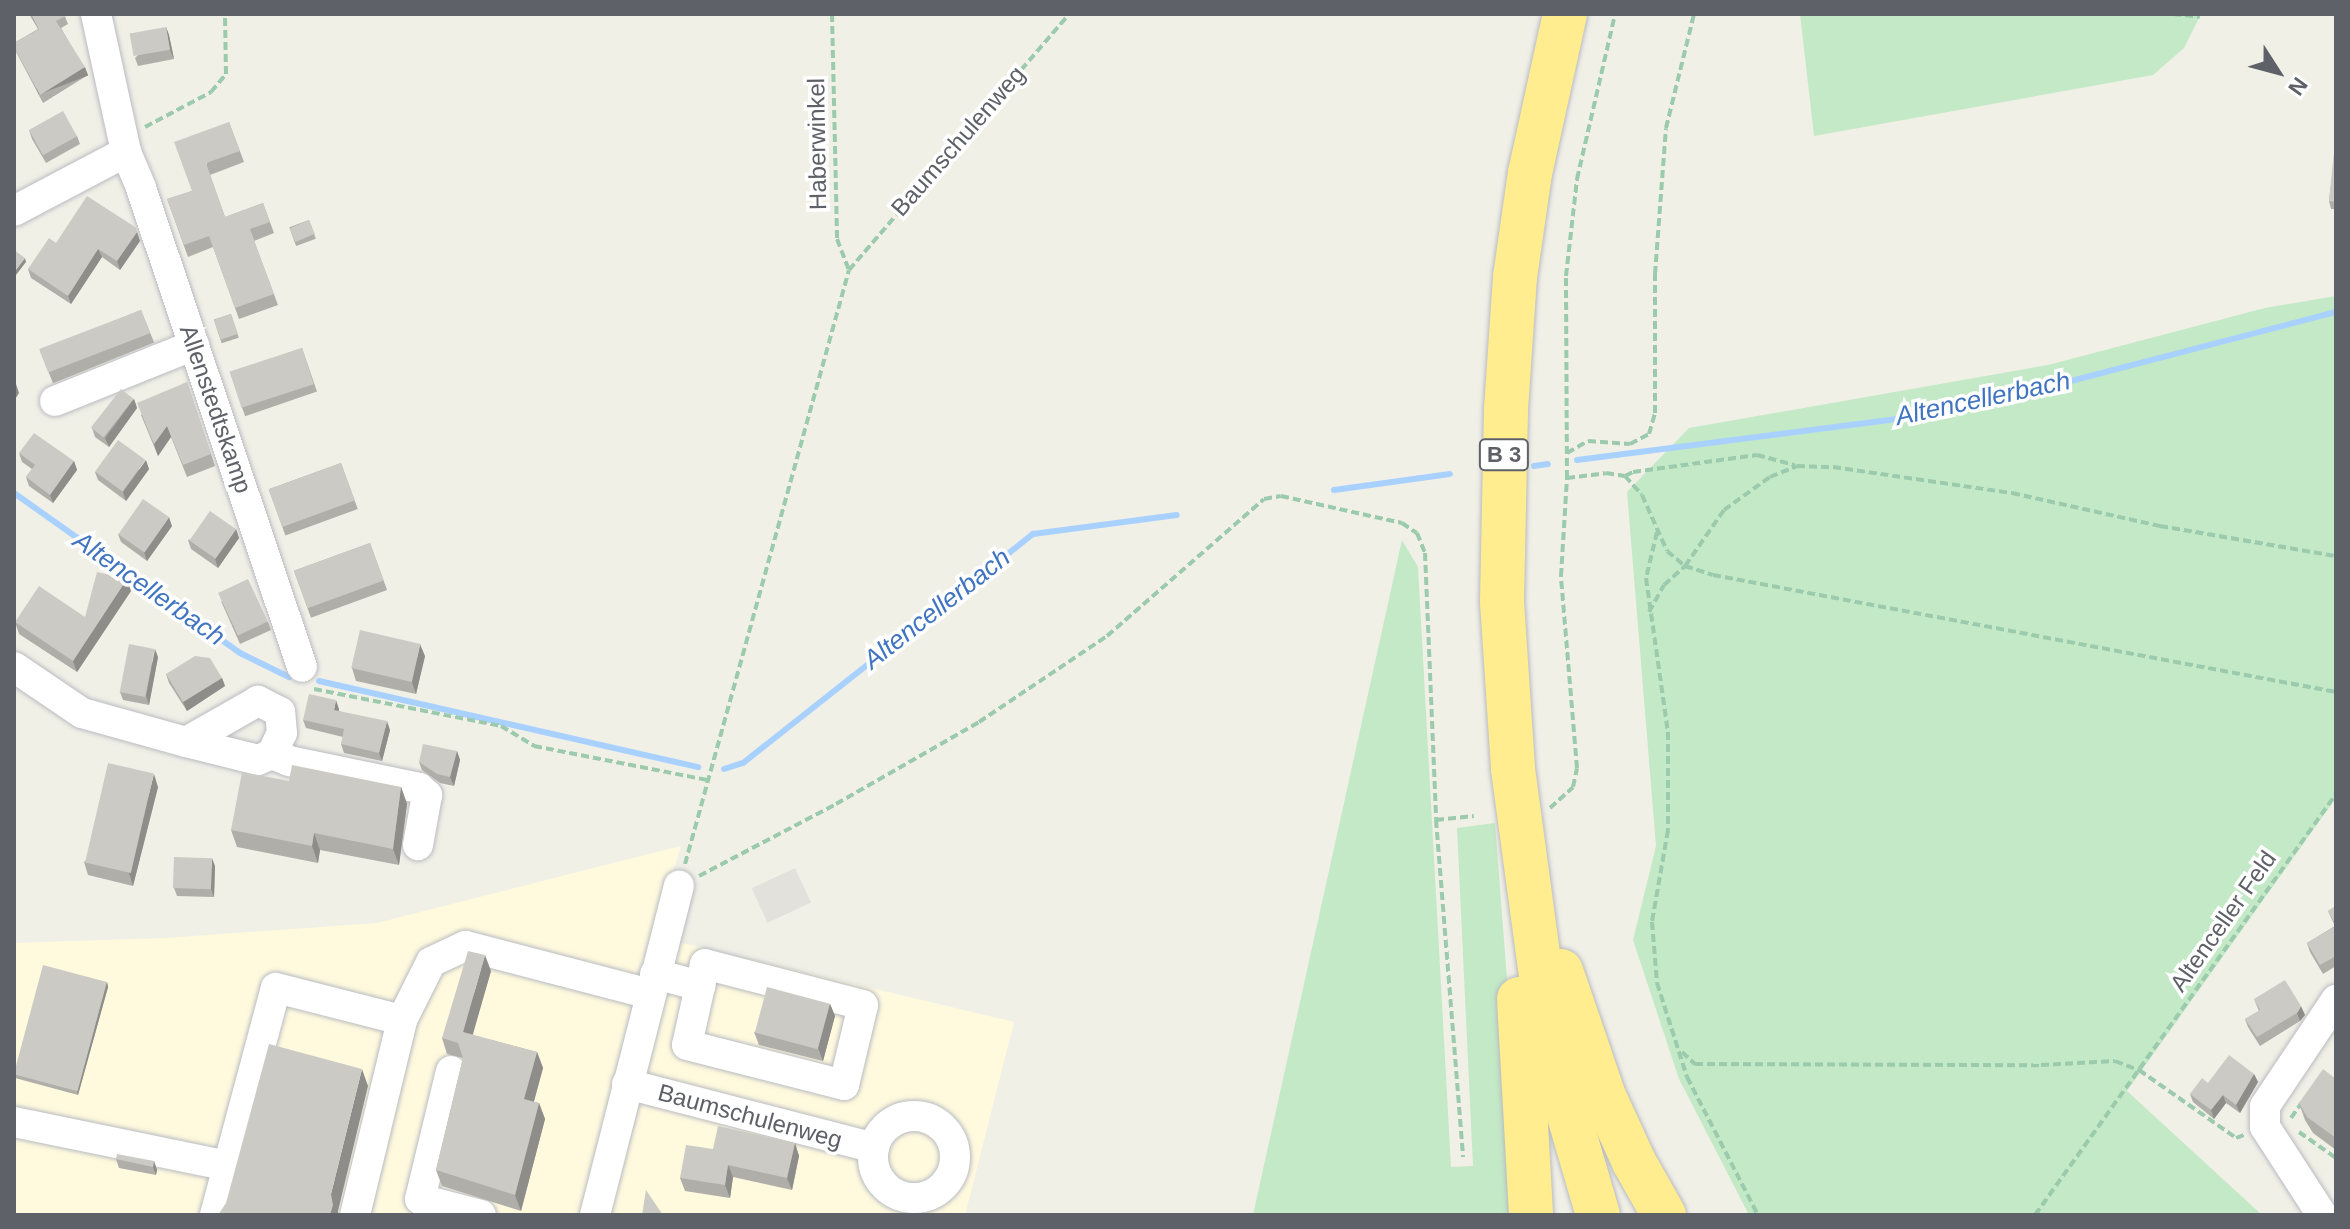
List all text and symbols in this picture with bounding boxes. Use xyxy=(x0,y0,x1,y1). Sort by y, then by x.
north arrow xyxy=(2238,32,2318,112)
street label: Baumschulenweg xyxy=(885,60,1031,222)
text: N xyxy=(2283,73,2313,100)
street label: Haberwinkel xyxy=(801,78,833,210)
street label: Allenstedtskamp xyxy=(174,321,258,497)
water label: Altencellerbach xyxy=(1893,365,2073,433)
road number: B 3 xyxy=(1478,437,1530,473)
water label: Altencellerbach xyxy=(67,525,231,653)
water label: Altencellerbach xyxy=(857,542,1017,676)
street label: Altenceller Feld xyxy=(2164,845,2282,997)
street label: Baumschulenweg xyxy=(655,1078,845,1154)

